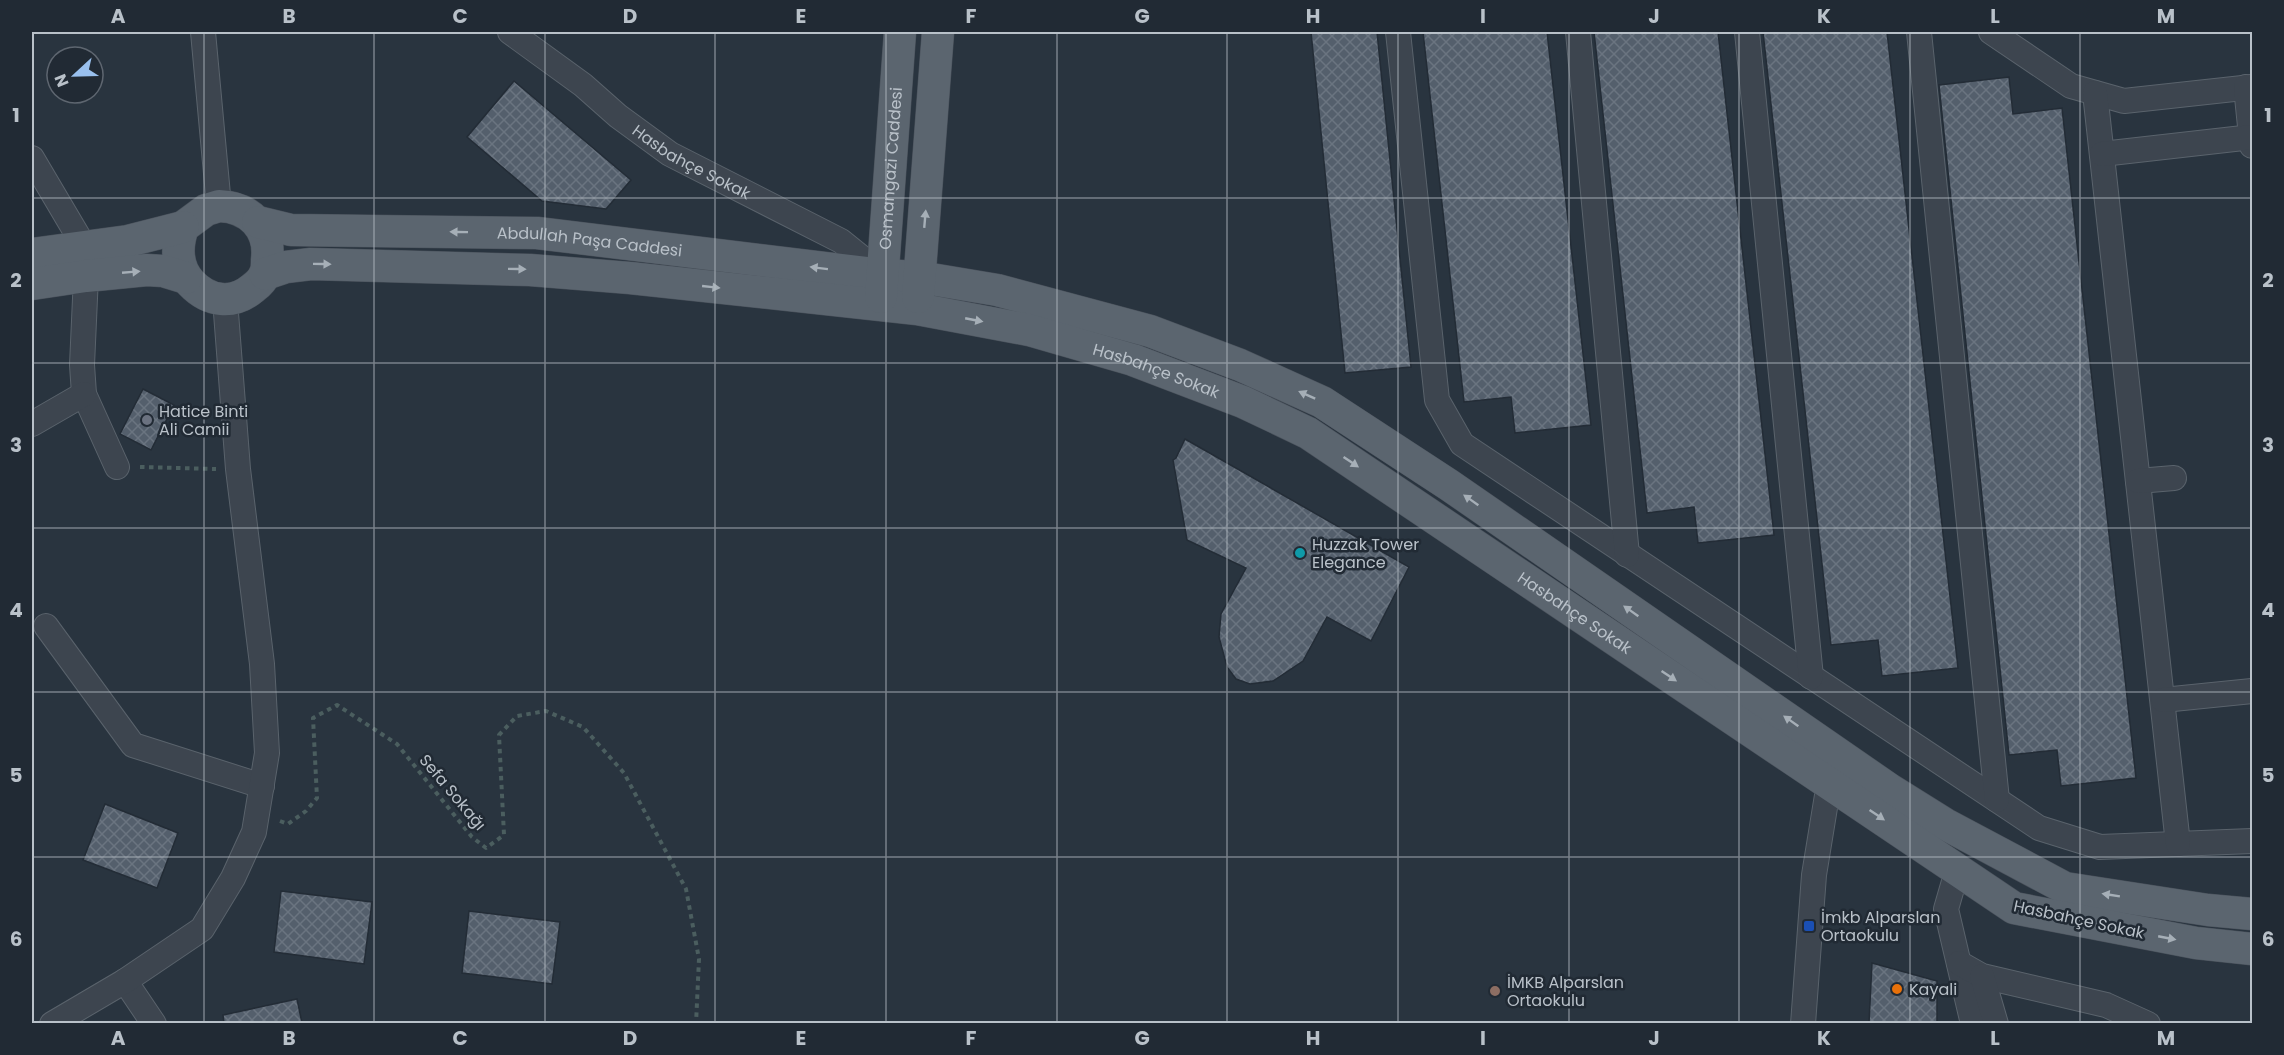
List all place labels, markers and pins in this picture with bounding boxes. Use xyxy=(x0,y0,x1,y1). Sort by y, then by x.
place label: Hatice Binti Ali Camii xyxy=(159,400,248,441)
marker: Hatice Binti Ali Camii xyxy=(140,413,154,427)
place label: Huzzak Tower Elegance xyxy=(1312,533,1419,574)
marker: Huzzak Tower Elegance xyxy=(1293,546,1307,560)
place label: İmkb Alparslan Ortaokulu xyxy=(1821,906,1940,947)
marker: İmkb Alparslan Ortaokulu xyxy=(1802,919,1816,933)
place label: İMKB Alparslan Ortaokulu xyxy=(1507,971,1624,1012)
place label: Kayali xyxy=(1909,978,1957,1001)
marker: Kayali xyxy=(1890,982,1904,996)
marker: İMKB Alparslan Ortaokulu xyxy=(1488,984,1502,998)

